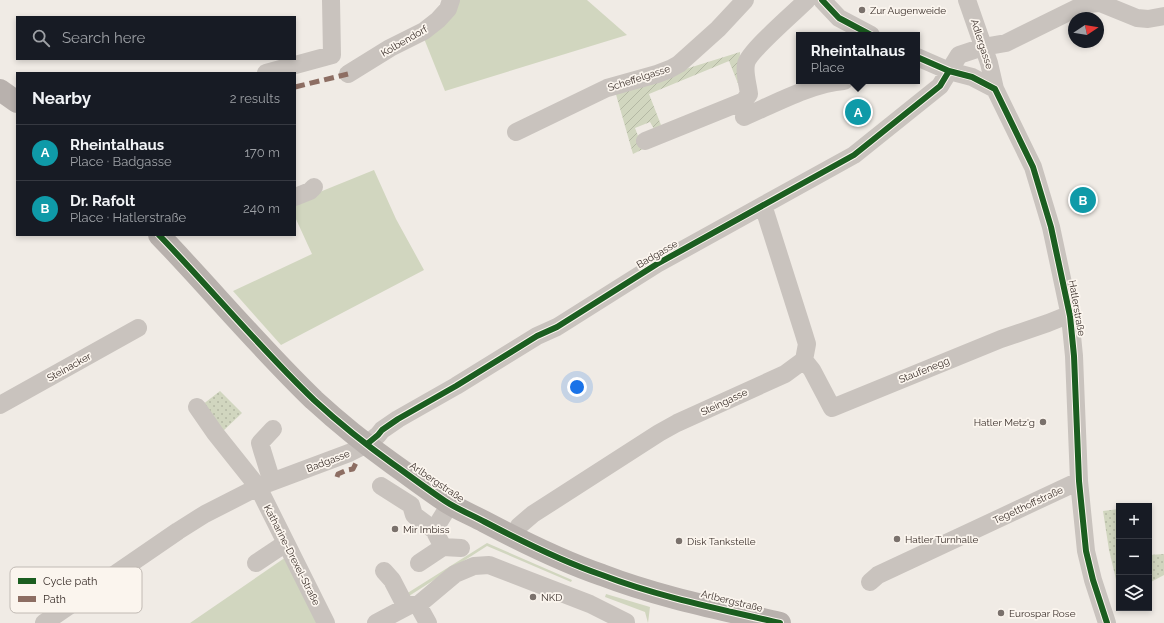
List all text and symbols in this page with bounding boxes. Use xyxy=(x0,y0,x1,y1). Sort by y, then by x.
marker: Zur Augenweide xyxy=(857,5,867,15)
place label: Zur Augenweide xyxy=(870,5,946,16)
north arrow xyxy=(1068,12,1104,48)
search box xyxy=(16,16,296,60)
street label: Adlergasse xyxy=(969,18,995,71)
street label: Kolbendorf xyxy=(379,23,430,59)
icon: search xyxy=(30,27,52,49)
text: Search here xyxy=(62,29,145,47)
popup xyxy=(796,32,920,84)
text: Rheintalhaus xyxy=(811,42,905,60)
text: Place xyxy=(811,60,844,75)
street label: Scheffelgasse xyxy=(607,63,672,93)
text: Nearby xyxy=(32,88,91,108)
text: 2 results xyxy=(230,91,280,106)
pin: A xyxy=(845,97,871,127)
text: Rheintalhaus xyxy=(70,136,164,154)
text: A xyxy=(41,145,49,160)
text: 170 m xyxy=(244,145,280,160)
text: Place · Badgasse xyxy=(70,154,172,169)
pin: B xyxy=(1070,185,1096,215)
text: Dr. Rafolt xyxy=(70,192,135,210)
text: B xyxy=(41,201,49,216)
text: 240 m xyxy=(243,201,280,216)
text: Place · Hatlerstraße xyxy=(70,210,186,225)
street label: Badgasse xyxy=(635,238,680,270)
street label: Hatlerstraße xyxy=(1067,279,1087,337)
street label: Steinacker xyxy=(45,350,93,384)
street label: Staufenegg xyxy=(897,355,951,385)
your location xyxy=(567,377,587,397)
street label: Steingasse xyxy=(699,386,749,418)
place label: Hatler Metz'g xyxy=(974,417,1035,428)
marker: Hatler Metz'g xyxy=(1038,417,1048,427)
street label: Badgasse xyxy=(305,448,351,474)
street label: Arlbergstraße xyxy=(408,460,466,504)
street label: Tegetthoffstraße xyxy=(991,484,1065,526)
street label: Katharine-Drexel-Straße xyxy=(262,503,322,607)
map controls xyxy=(1116,503,1152,611)
button: + xyxy=(1116,503,1152,539)
marker: Mir Imbiss xyxy=(390,524,400,534)
place label: Mir Imbiss xyxy=(403,524,450,535)
marker: Hatler Turnhalle xyxy=(892,534,902,544)
place label: Hatler Turnhalle xyxy=(905,534,978,545)
marker: Disk Tankstelle xyxy=(674,536,684,546)
place label: Disk Tankstelle xyxy=(687,536,756,547)
button: − xyxy=(1116,539,1152,575)
legend xyxy=(10,567,142,613)
text: Cycle path xyxy=(43,575,97,588)
button: layers xyxy=(1116,575,1152,611)
street label: Arlbergstraße xyxy=(700,588,764,614)
marker: NKD xyxy=(528,592,538,602)
place label: NKD xyxy=(541,592,562,603)
text: Path xyxy=(43,593,66,606)
marker: Eurospar Rose xyxy=(996,608,1006,618)
place label: Eurospar Rose xyxy=(1009,608,1076,619)

